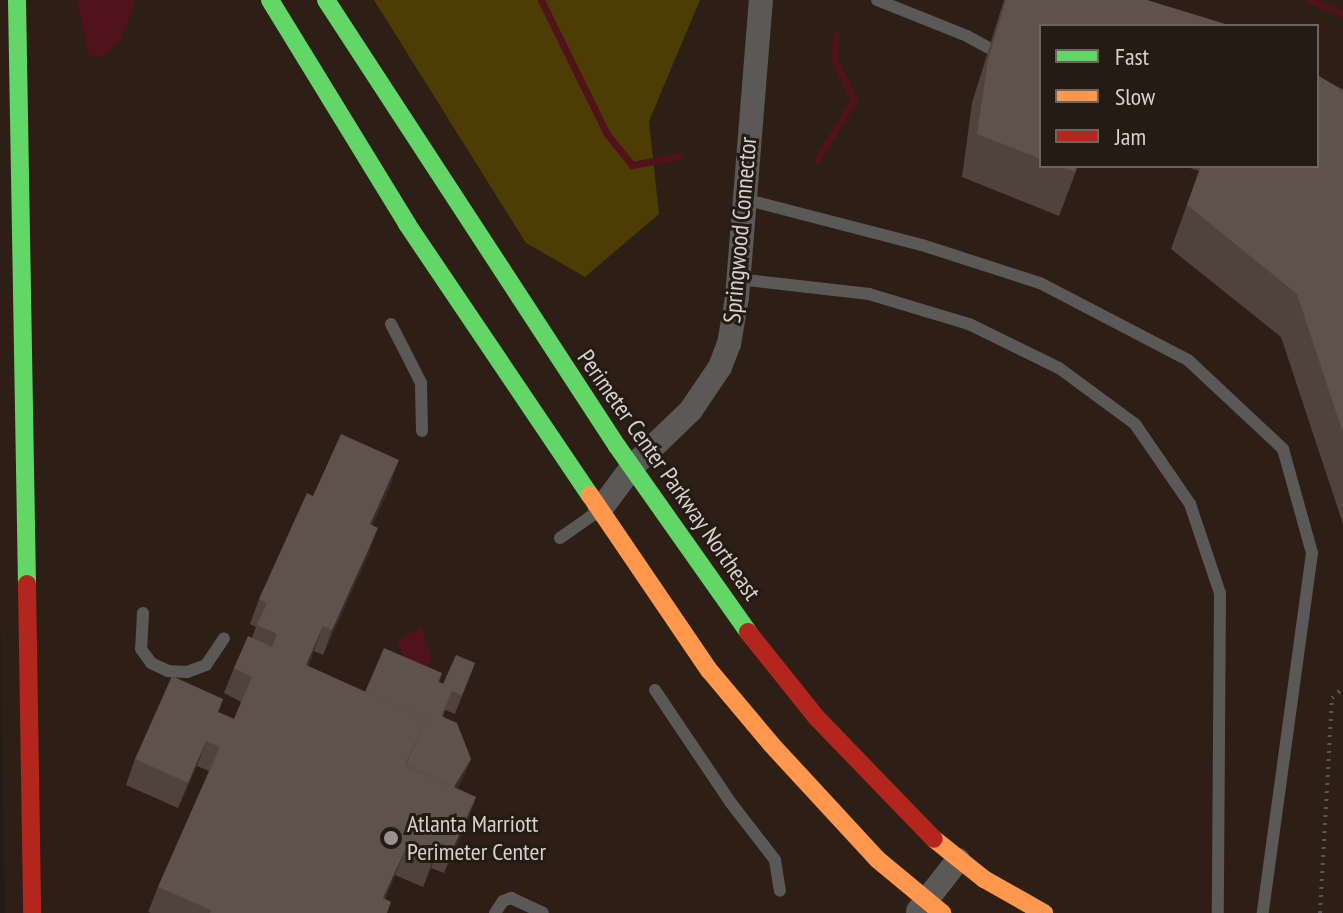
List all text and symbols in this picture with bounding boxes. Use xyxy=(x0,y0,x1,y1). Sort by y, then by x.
legend xyxy=(1039,24,1319,168)
text: Fast xyxy=(1115,41,1149,72)
text: Slow xyxy=(1115,81,1155,112)
text: Jam xyxy=(1115,121,1146,152)
street label: Springwood Connector xyxy=(718,136,762,324)
street label: Perimeter Center Parkway Northeast xyxy=(571,344,767,606)
place label: Atlanta Marriott Perimeter Center xyxy=(407,810,546,866)
marker: Atlanta Marriott Perimeter Center xyxy=(382,829,400,847)

